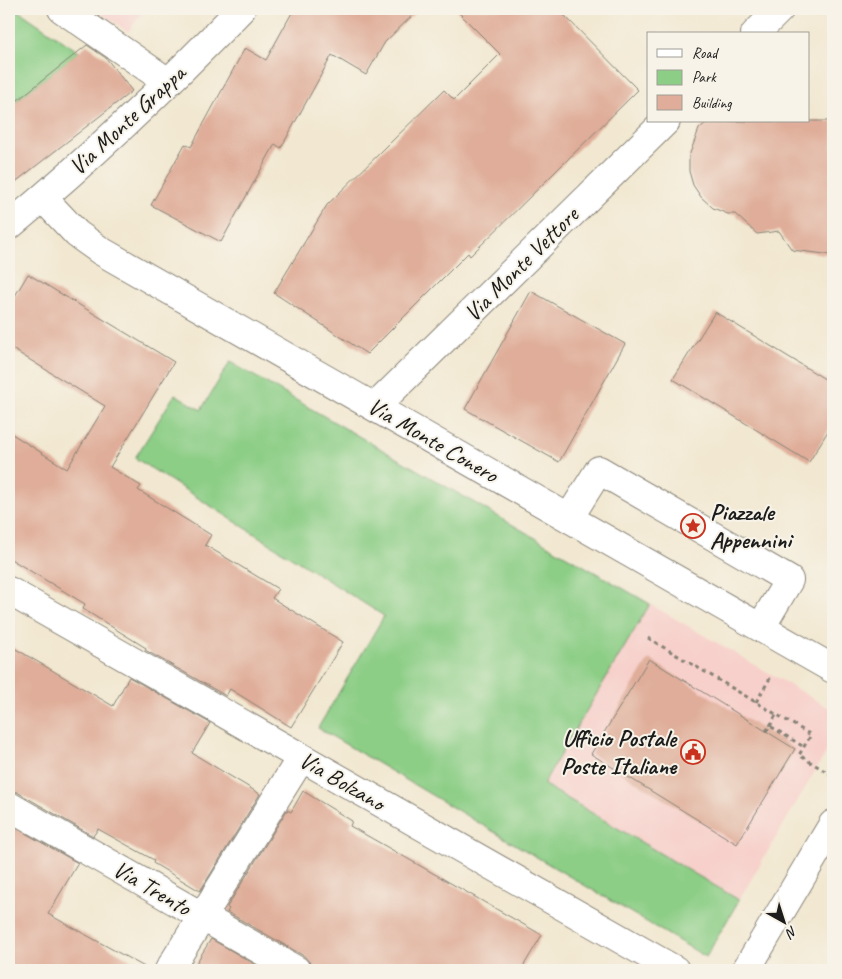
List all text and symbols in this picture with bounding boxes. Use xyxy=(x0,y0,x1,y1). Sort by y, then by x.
legend xyxy=(647,32,810,122)
text: Road xyxy=(692,44,719,63)
street label: Via Monte Grappa xyxy=(63,57,193,181)
text: Park xyxy=(692,68,717,87)
text: Building xyxy=(692,94,732,113)
street label: Via Monte Vettore xyxy=(457,199,586,328)
street label: Via Monte Conero xyxy=(362,391,505,490)
place label: Piazzale Appennini xyxy=(710,497,794,555)
place icon: Piazzale Appennini xyxy=(680,513,706,539)
place label: Ufficio Postale Poste Italiane xyxy=(561,723,678,781)
public building icon: Ufficio Postale Poste Italiane xyxy=(680,739,706,765)
street label: Via Bolzano xyxy=(294,745,392,819)
street label: Via Trento xyxy=(108,854,198,923)
north arrow xyxy=(760,896,810,946)
text: N xyxy=(781,922,801,943)

